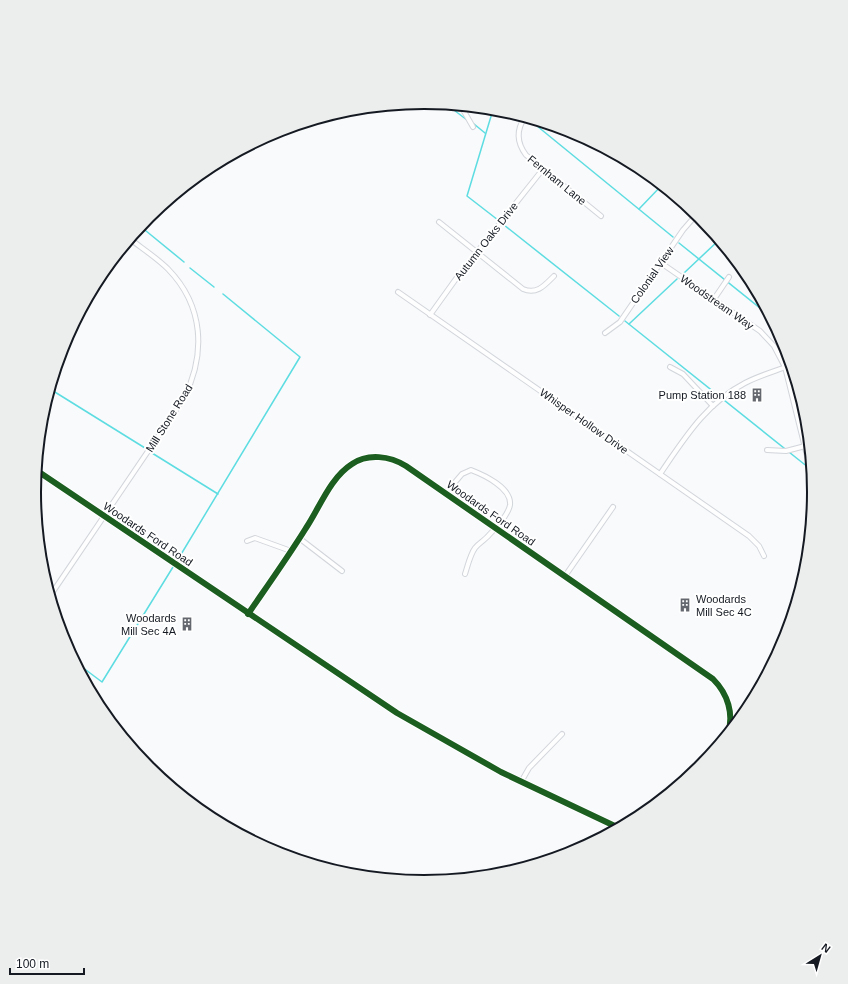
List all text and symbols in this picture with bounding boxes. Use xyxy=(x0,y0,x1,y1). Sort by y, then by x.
street label: Fernham Lane xyxy=(525,153,589,207)
street label: Autumn Oaks Drive xyxy=(452,200,520,282)
street label: Colonial View xyxy=(628,244,676,306)
street label: Woodstream Way xyxy=(678,272,756,332)
street label: Mill Stone Road xyxy=(143,382,195,454)
street label: Whisper Hollow Drive xyxy=(537,386,631,456)
building icon: Pump Station 188 xyxy=(749,387,765,403)
place label: Pump Station 188 xyxy=(659,389,746,401)
street label: Woodards Ford Road xyxy=(445,478,537,548)
street label: Woodards Ford Road xyxy=(101,500,195,568)
place label: Woodards Mill Sec 4C xyxy=(696,593,752,618)
building icon: Woodards Mill Sec 4C xyxy=(677,597,693,613)
place label: Woodards Mill Sec 4A xyxy=(121,612,177,637)
building icon: Woodards Mill Sec 4A xyxy=(179,616,195,632)
north arrow xyxy=(800,936,840,976)
text: N xyxy=(819,941,833,955)
scale bar xyxy=(10,950,84,976)
text: 100 m xyxy=(16,957,49,971)

